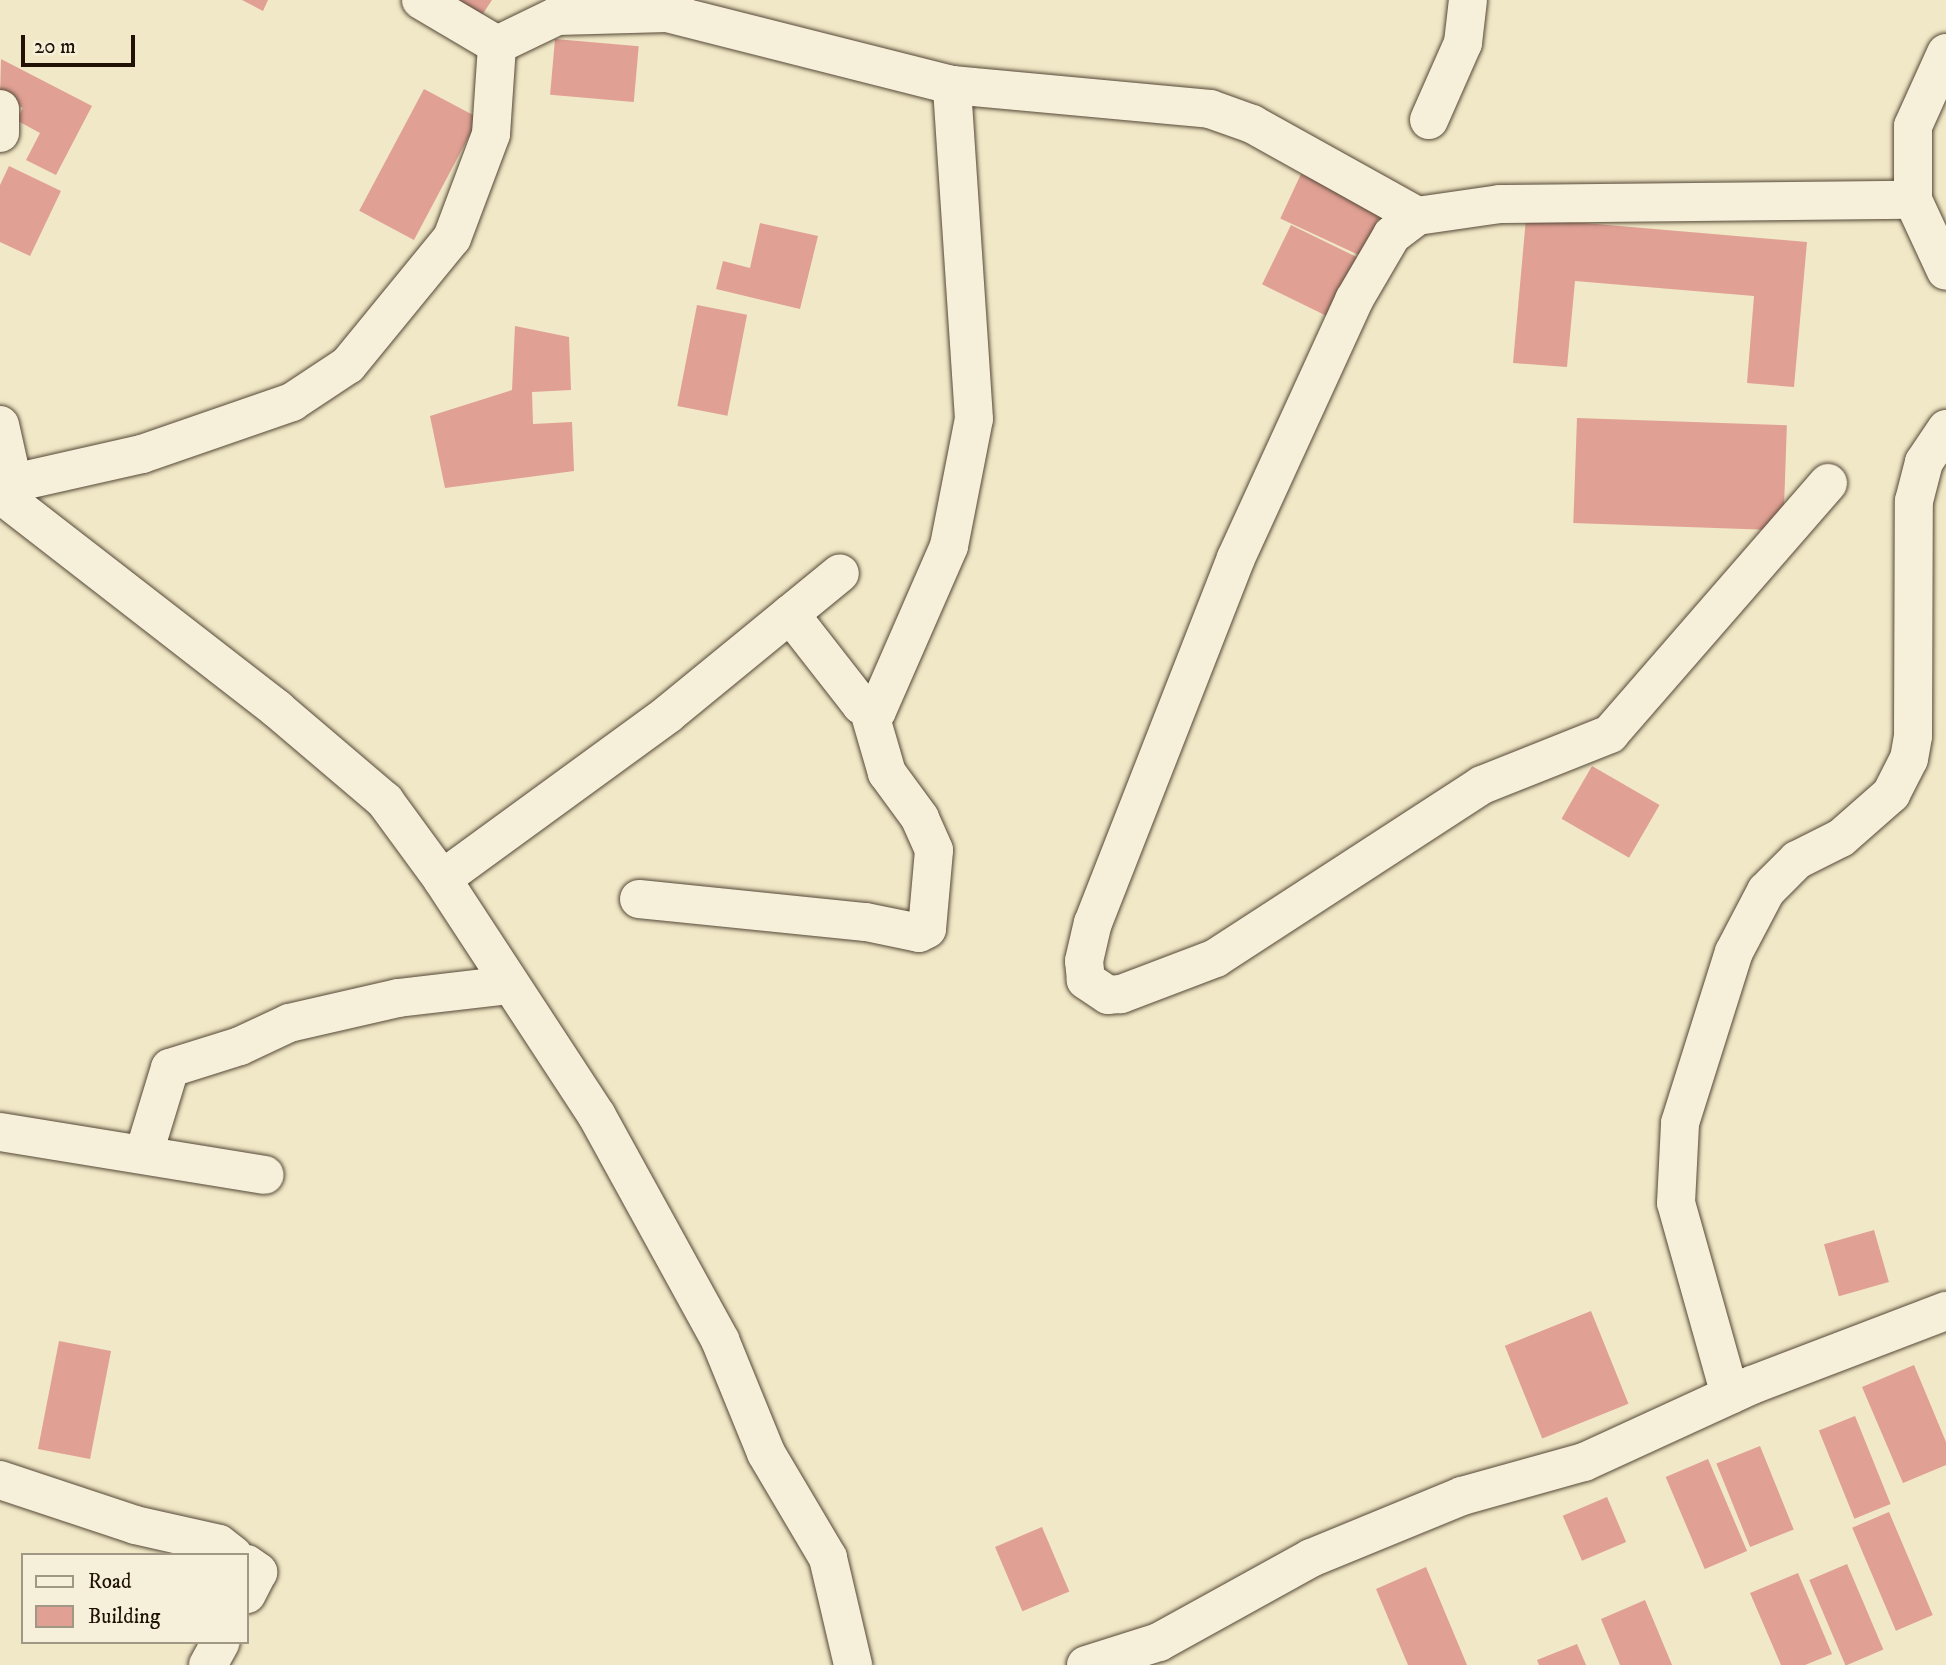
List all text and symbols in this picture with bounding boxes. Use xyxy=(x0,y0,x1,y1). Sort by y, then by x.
scale bar xyxy=(24,21,138,65)
text: 20 m xyxy=(34,34,76,60)
legend xyxy=(21,1553,248,1644)
text: Road xyxy=(88,1569,132,1595)
text: Building xyxy=(88,1604,160,1630)

